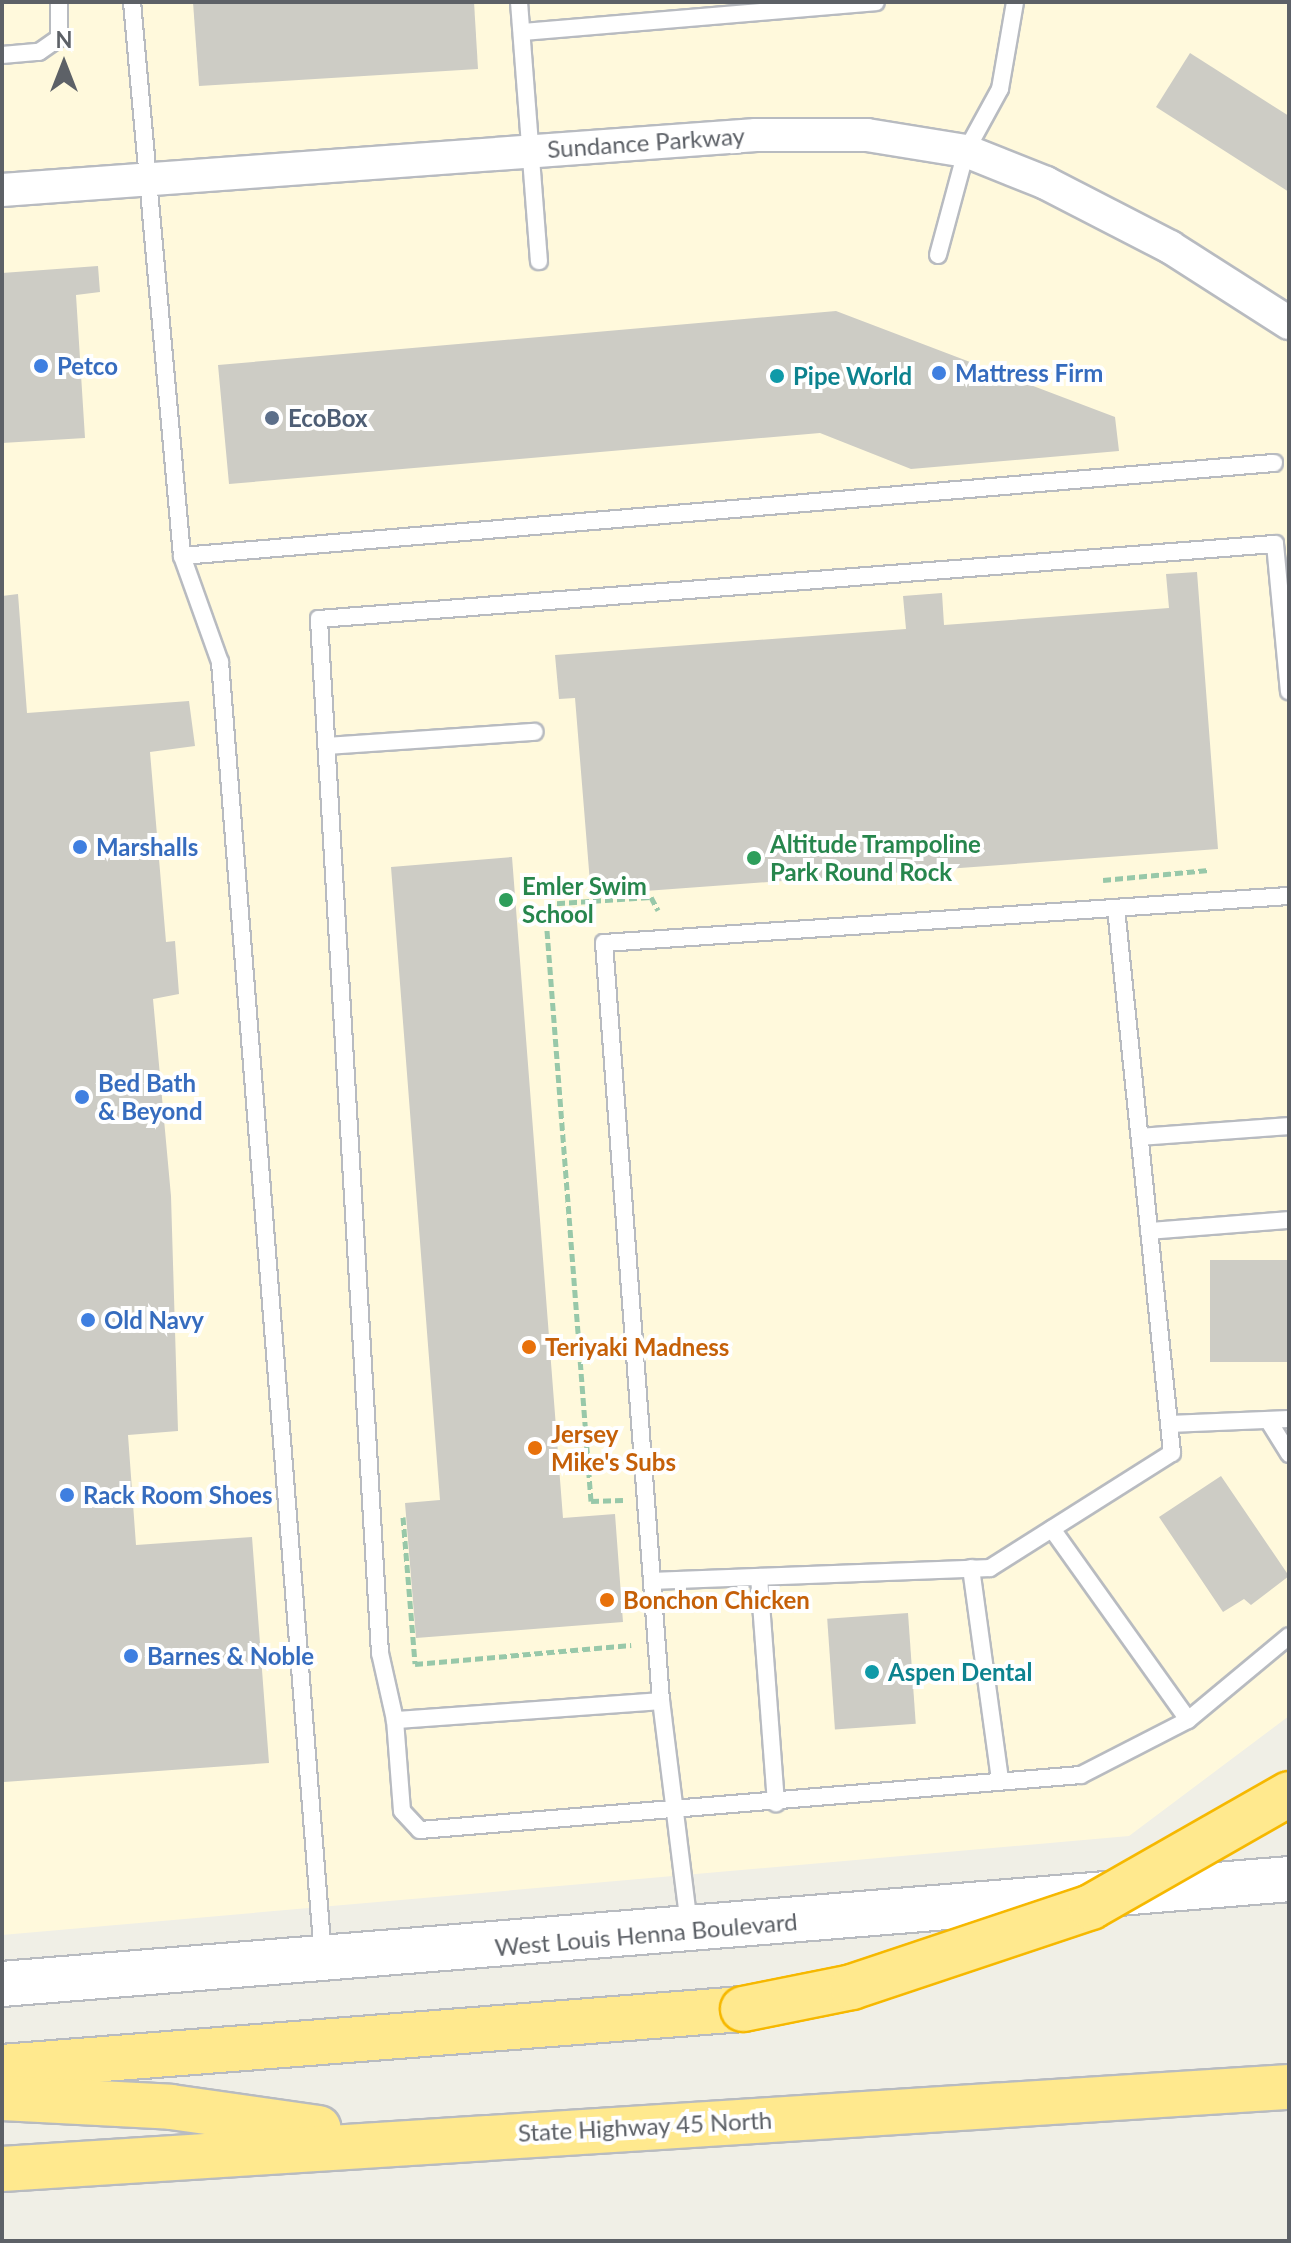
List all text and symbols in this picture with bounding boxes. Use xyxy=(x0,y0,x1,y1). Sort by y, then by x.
north arrow xyxy=(24,24,104,104)
text: N xyxy=(56,26,72,53)
street label: Sundance Parkway xyxy=(546,121,746,163)
place label: Petco xyxy=(57,352,118,380)
marker: Petco xyxy=(32,357,50,375)
place label: Mattress Firm xyxy=(955,359,1103,387)
place label: Pipe World xyxy=(793,362,912,390)
marker: Mattress Firm xyxy=(930,364,948,382)
marker: Pipe World xyxy=(768,367,786,385)
place label: EcoBox xyxy=(288,404,367,432)
marker: EcoBox xyxy=(263,409,281,427)
place label: Altitude Trampoline Park Round Rock xyxy=(770,830,982,886)
place label: Marshalls xyxy=(96,833,198,861)
marker: Marshalls xyxy=(71,838,89,856)
marker: Altitude Trampoline Park Round Rock xyxy=(745,849,763,867)
place label: Emler Swim School xyxy=(522,872,647,928)
marker: Emler Swim School xyxy=(497,891,515,909)
place label: Bed Bath & Beyond xyxy=(98,1069,203,1125)
marker: Bed Bath & Beyond xyxy=(73,1088,91,1106)
place label: Old Navy xyxy=(104,1306,204,1334)
marker: Old Navy xyxy=(79,1311,97,1329)
place label: Teriyaki Madness xyxy=(545,1333,729,1361)
marker: Teriyaki Madness xyxy=(520,1338,538,1356)
place label: Jersey Mike's Subs xyxy=(551,1420,676,1476)
marker: Jersey Mike's Subs xyxy=(526,1439,544,1457)
place label: Rack Room Shoes xyxy=(83,1481,272,1509)
marker: Rack Room Shoes xyxy=(58,1486,76,1504)
place label: Bonchon Chicken xyxy=(623,1586,810,1614)
marker: Bonchon Chicken xyxy=(598,1591,616,1609)
place label: Barnes & Noble xyxy=(147,1642,314,1670)
marker: Barnes & Noble xyxy=(122,1647,140,1665)
place label: Aspen Dental xyxy=(888,1658,1032,1686)
marker: Aspen Dental xyxy=(863,1663,881,1681)
street label: West Louis Henna Boulevard xyxy=(493,1906,799,1962)
street label: State Highway 45 North xyxy=(517,2105,773,2147)

